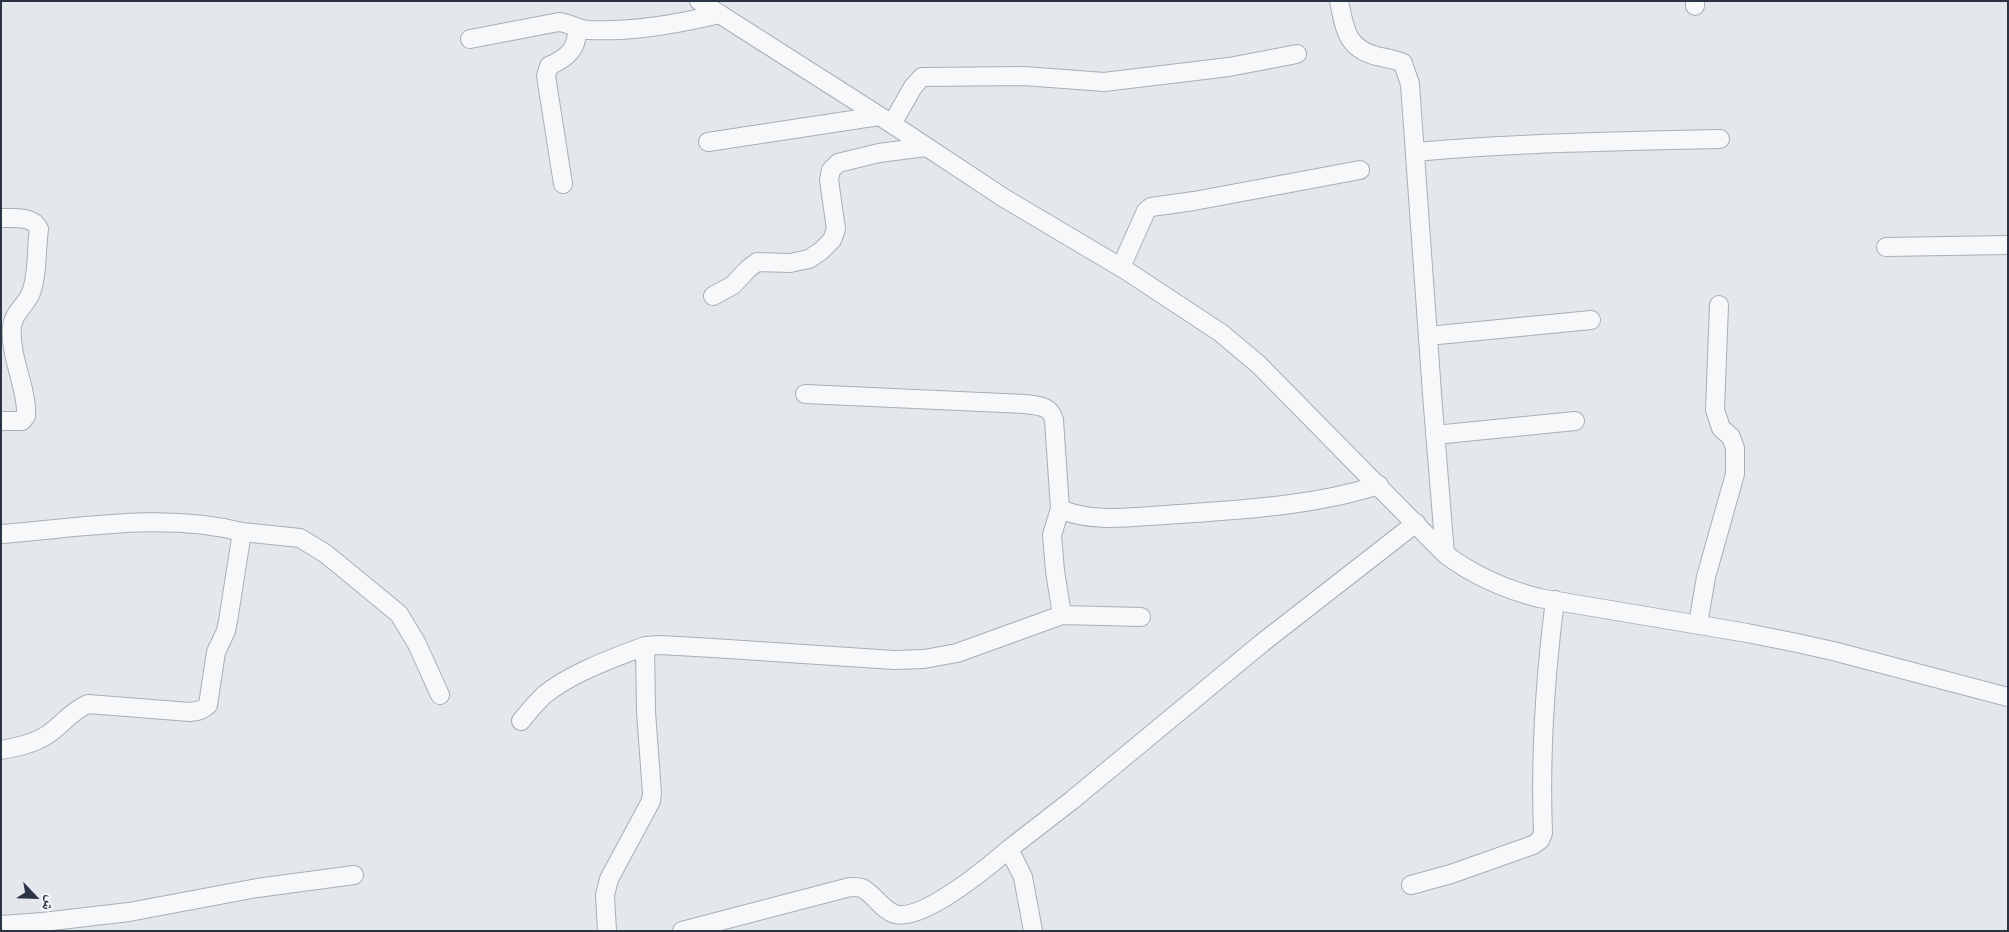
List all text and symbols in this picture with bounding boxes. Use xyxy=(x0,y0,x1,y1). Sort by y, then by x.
north arrow xyxy=(10,872,60,922)
text: ش xyxy=(38,893,60,914)

